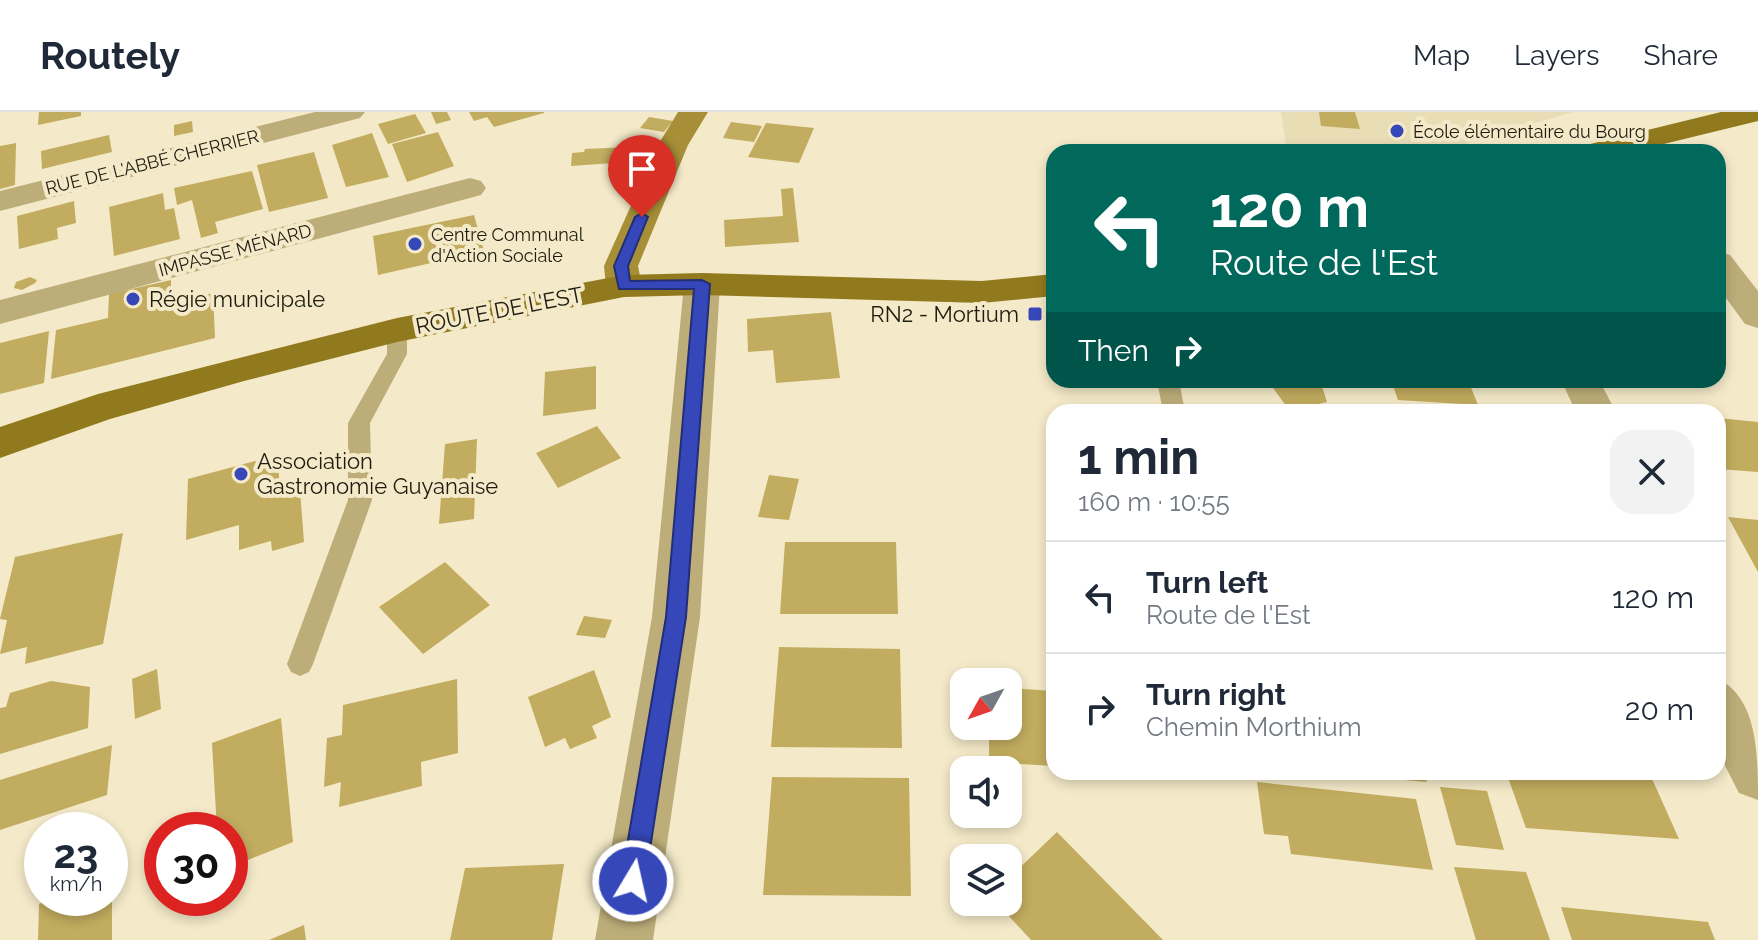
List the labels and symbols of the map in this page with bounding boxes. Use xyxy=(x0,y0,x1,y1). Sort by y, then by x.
place label: École élémentaire du Bourg xyxy=(1413,120,1646,142)
marker: École élémentaire du Bourg xyxy=(1388,122,1406,140)
street label: RUE DE L'ABBÉ CHERRIER xyxy=(43,124,261,199)
pin xyxy=(608,135,676,217)
street label: IMPASSE MÉNARD xyxy=(156,218,314,281)
place label: Centre Communal d'Action Sociale xyxy=(431,224,584,266)
marker: Centre Communal d'Action Sociale xyxy=(406,235,424,253)
street label: ROUTE DE L'EST xyxy=(413,281,585,339)
place label: Régie municipale xyxy=(149,286,325,312)
marker: Régie municipale xyxy=(124,290,142,308)
place label: RN2 - Mortium xyxy=(870,301,1019,327)
marker: RN2 - Mortium xyxy=(1026,305,1044,323)
place label: Association Gastronomie Guyanaise xyxy=(257,448,498,499)
marker: Association Gastronomie Guyanaise xyxy=(232,465,250,483)
north arrow xyxy=(950,668,1022,740)
speed limit sign: 30 xyxy=(144,812,248,916)
position arrow xyxy=(591,839,675,923)

